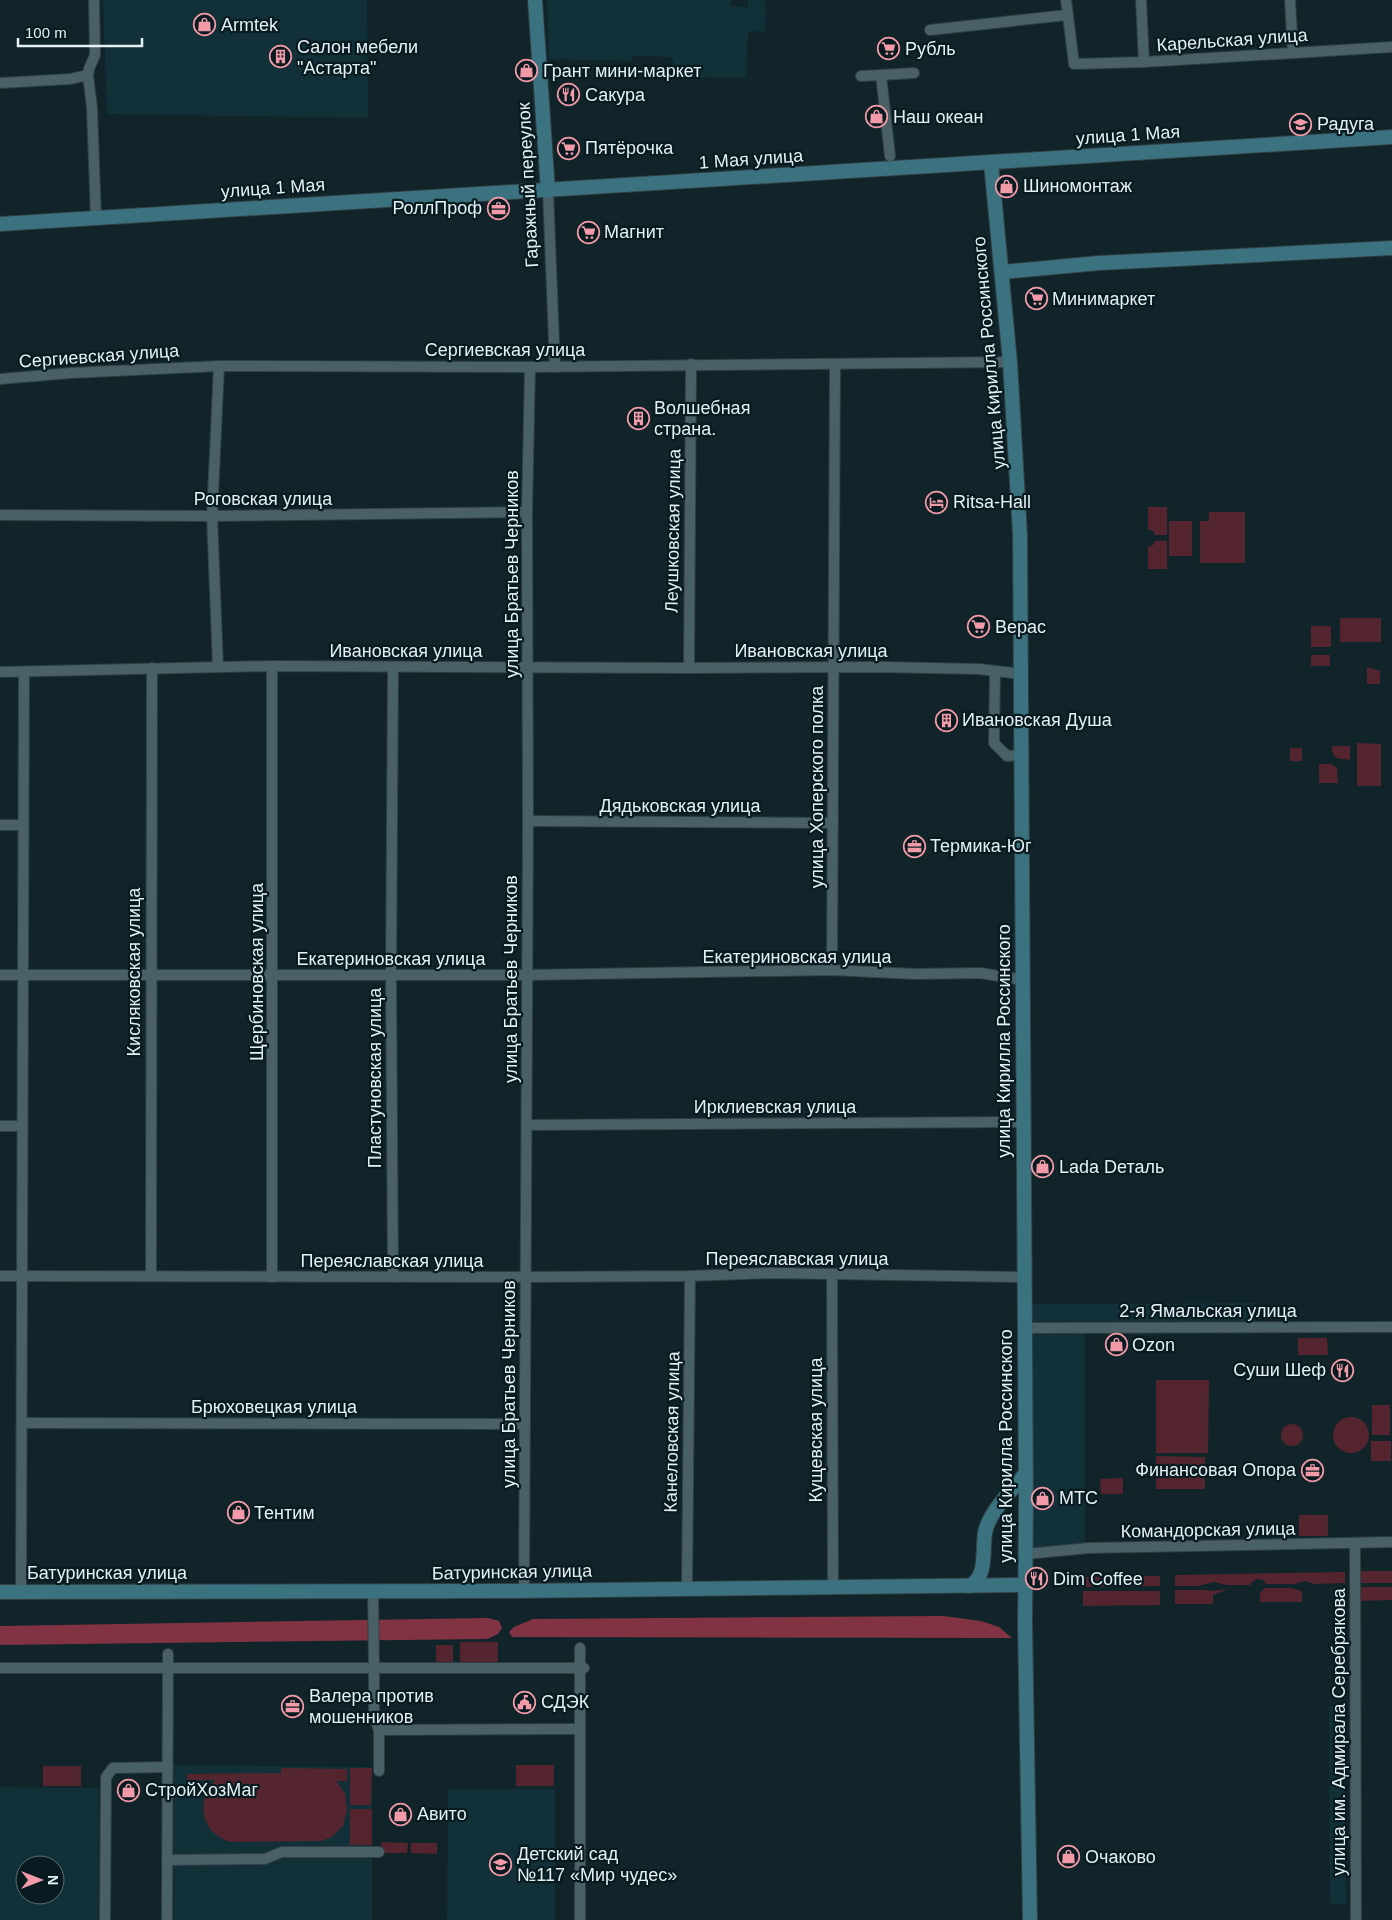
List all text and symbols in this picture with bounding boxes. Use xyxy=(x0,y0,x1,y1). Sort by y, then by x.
shop icon: Armtek xyxy=(193,13,217,37)
scale bar xyxy=(18,15,141,47)
place label: Armtek xyxy=(221,15,279,35)
text: 100 m xyxy=(25,24,67,41)
street label: Карельская улица xyxy=(1156,25,1309,55)
place label: Салон мебели "Астарта" xyxy=(297,37,418,78)
supermarket icon: Рубль xyxy=(877,37,901,61)
place label: Рубль xyxy=(905,39,956,59)
building icon: Салон мебели "Астарта" xyxy=(269,45,293,69)
shop icon: Грант мини-маркет xyxy=(515,59,539,83)
place label: Грант мини-маркет xyxy=(543,61,702,81)
restaurant icon: Сакура xyxy=(557,83,581,107)
place label: Сакура xyxy=(585,85,646,105)
street label: Гаражный переулок xyxy=(514,102,542,268)
shop icon: Наш океан xyxy=(865,105,889,129)
place label: Наш океан xyxy=(893,107,984,127)
school or university icon: Радуга xyxy=(1289,112,1313,136)
place label: Радуга xyxy=(1317,114,1375,134)
street label: улица 1 Мая xyxy=(1075,121,1181,149)
supermarket icon: Пятёрочка xyxy=(557,136,581,160)
place label: Пятёрочка xyxy=(585,138,674,158)
street label: 1 Мая улица xyxy=(698,145,805,173)
street label: улица 1 Мая xyxy=(220,174,326,202)
shop icon: Шиномонтаж xyxy=(995,174,1019,198)
place label: Шиномонтаж xyxy=(1023,176,1132,196)
office icon: РоллПроф xyxy=(486,196,510,220)
place label: РоллПроф xyxy=(392,198,482,218)
supermarket icon: Магнит xyxy=(576,220,600,244)
place label: Магнит xyxy=(604,222,664,242)
street label: улица Кирилла Россинского xyxy=(969,236,1009,470)
supermarket icon: Минимаркет xyxy=(1024,287,1048,311)
place label: Минимаркет xyxy=(1052,289,1155,309)
street label: Сергиевская улица xyxy=(18,340,181,372)
street label: Сергиевская улица xyxy=(425,340,586,360)
place label: Волшебная страна. xyxy=(654,398,750,439)
building icon: Волшебная страна. xyxy=(626,406,650,430)
street label: Леушковская улица xyxy=(662,448,684,613)
street label: улица Братьев Черников xyxy=(502,470,522,678)
street label: Роговская улица xyxy=(194,489,333,509)
hotel icon: Ritsa-Hall xyxy=(925,490,949,514)
place label: Ritsa-Hall xyxy=(953,492,1031,512)
supermarket icon: Верас xyxy=(967,615,991,639)
place label: Верас xyxy=(995,617,1046,637)
street label: Ивановская улица xyxy=(329,641,484,661)
street label: Ивановская улица xyxy=(734,641,889,661)
street label: улица Хоперского полка xyxy=(807,685,827,888)
building icon: Ивановская Душа xyxy=(934,708,958,732)
place label: Ивановская Душа xyxy=(962,710,1113,730)
street label: Дядьковская улица xyxy=(600,796,761,816)
office icon: Термика-Юг xyxy=(902,834,926,858)
place label: Термика-Юг xyxy=(930,836,1032,856)
street label: улица Братьев Черников xyxy=(501,875,521,1083)
street label: Щербиновская улица xyxy=(247,882,267,1061)
street label: Кисляковская улица xyxy=(124,887,144,1056)
street label: улица Кирилла Россинского xyxy=(994,924,1014,1158)
street label: Екатериновская улица xyxy=(703,947,892,967)
street label: Екатериновская улица xyxy=(297,949,486,969)
street label: Пластуновская улица xyxy=(365,987,385,1168)
street label: Ирклиевская улица xyxy=(694,1097,857,1117)
shop icon: Lada Dеталь xyxy=(1031,1155,1055,1179)
place label: Lada Dеталь xyxy=(1059,1157,1164,1177)
street label: Переяславская улица xyxy=(705,1249,890,1269)
street label: Переяславская улица xyxy=(300,1251,485,1271)
street label: улица Братьев Черников xyxy=(499,1280,519,1488)
street label: 2-я Ямальская улица xyxy=(1119,1301,1298,1321)
street label: улица Кирилла Россинского xyxy=(996,1329,1016,1563)
shop icon: Ozon xyxy=(1104,1333,1128,1357)
place label: Ozon xyxy=(1132,1335,1175,1355)
street label: Канеловская улица xyxy=(661,1350,683,1513)
street label: Кущевская улица xyxy=(806,1357,826,1502)
restaurant icon: Суши Шеф xyxy=(1330,1358,1354,1382)
place label: Суши Шеф xyxy=(1233,1360,1326,1380)
street label: Брюховецкая улица xyxy=(191,1397,358,1417)
office icon: Финансовая Опора xyxy=(1300,1458,1324,1482)
place label: Финансовая Опора xyxy=(1135,1460,1297,1480)
shop icon: МТС xyxy=(1031,1486,1055,1510)
place label: МТС xyxy=(1059,1488,1098,1508)
shop icon: Тентим xyxy=(226,1501,250,1525)
place label: Тентим xyxy=(254,1503,315,1523)
street label: Командорская улица xyxy=(1120,1518,1297,1542)
street label: Батуринская улица xyxy=(432,1561,593,1583)
street label: Батуринская улица xyxy=(27,1563,188,1583)
restaurant icon: Dim Coffee xyxy=(1025,1567,1049,1591)
place label: Dim Coffee xyxy=(1053,1569,1143,1589)
street label: улица им. Адмирала Серебрякова xyxy=(1329,1587,1349,1876)
place label: Валера против мошенников xyxy=(309,1686,434,1727)
public building icon: СДЭК xyxy=(513,1690,537,1714)
place label: СДЭК xyxy=(541,1692,590,1712)
office icon: Валера против мошенников xyxy=(281,1694,305,1718)
shop icon: СтройХозМаг xyxy=(117,1778,141,1802)
place label: СтройХозМаг xyxy=(145,1780,258,1800)
shop icon: Авито xyxy=(389,1802,413,1826)
place label: Авито xyxy=(417,1804,467,1824)
place label: Детский сад №117 «Мир чудес» xyxy=(517,1844,677,1885)
shop icon: Очаково xyxy=(1057,1845,1081,1869)
place label: Очаково xyxy=(1085,1847,1156,1867)
school or university icon: Детский сад №117 «Мир чудес» xyxy=(489,1852,513,1876)
north arrow xyxy=(15,1855,65,1905)
text: N xyxy=(45,1875,61,1885)

